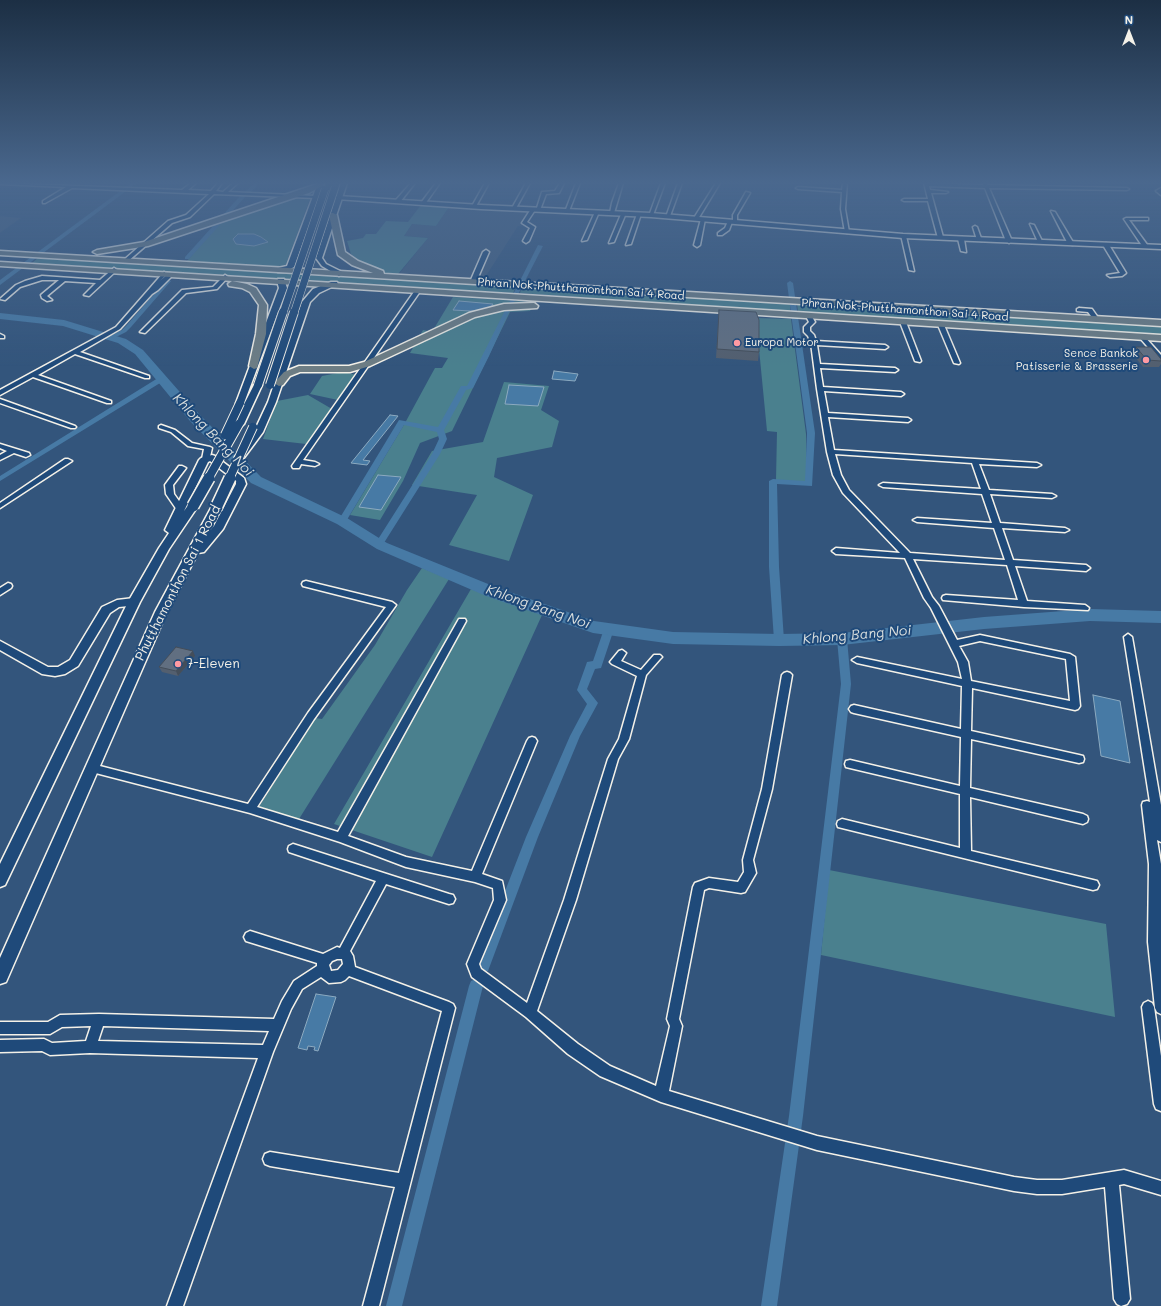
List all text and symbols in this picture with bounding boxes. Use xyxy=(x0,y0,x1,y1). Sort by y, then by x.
north arrow xyxy=(1109,12,1149,52)
text: N xyxy=(1125,12,1133,27)
street label: Phran Nok-Phutthamonthon Sai 4 Road xyxy=(477,275,685,303)
street label: Phran Nok-Phutthamonthon Sai 4 Road xyxy=(801,296,1009,324)
place label: Europa Motor xyxy=(745,336,819,350)
marker: Europa Motor xyxy=(732,338,742,348)
place label: Sence Bankok Patisserie & Brasserie xyxy=(1016,347,1138,373)
marker: Sence Bankok Patisserie & Brasserie xyxy=(1141,355,1151,365)
water label: Khlong Bang Noi xyxy=(169,390,257,480)
street label: Phutthamonthon Sai 1 Road xyxy=(132,503,224,663)
water label: Khlong Bang Noi xyxy=(484,581,592,633)
water label: Khlong Bang Noi xyxy=(802,622,912,648)
place label: 7-Eleven xyxy=(186,656,240,672)
marker: 7-Eleven xyxy=(173,659,183,669)

